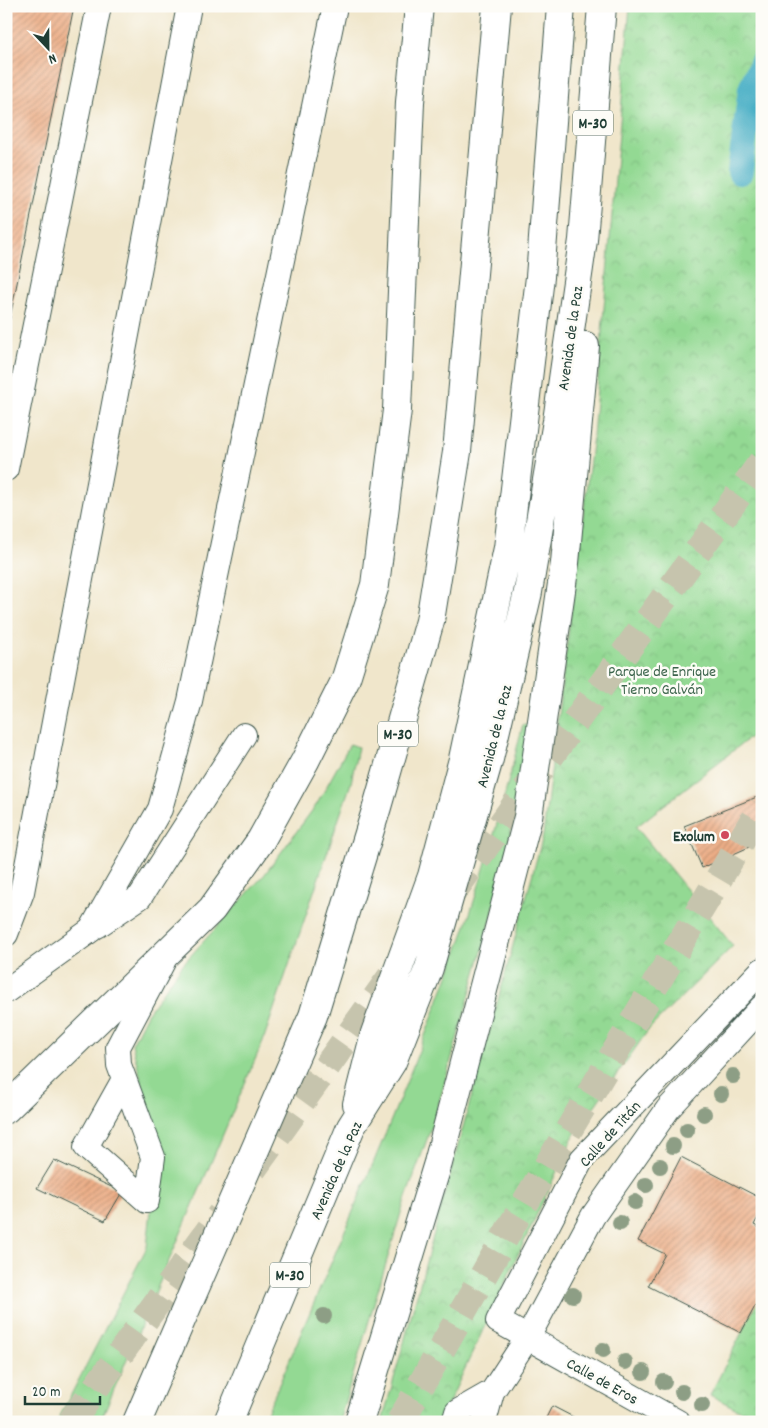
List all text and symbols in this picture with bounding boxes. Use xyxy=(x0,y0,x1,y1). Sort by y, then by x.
north arrow xyxy=(22,22,72,72)
text: N xyxy=(45,48,59,69)
road number: M-30 xyxy=(573,110,613,136)
street label: Avenida de la Paz xyxy=(553,285,590,392)
park label: Parque de Enrique Tierno Galván xyxy=(608,661,716,702)
street label: Avenida de la Paz xyxy=(472,683,519,791)
road number: M-30 xyxy=(378,722,418,746)
place label: Exolum xyxy=(673,826,715,849)
marker: Exolum xyxy=(719,829,731,841)
street label: Calle de Titán xyxy=(575,1096,647,1173)
street label: Avenida de la Paz xyxy=(305,1118,369,1224)
road number: M-30 xyxy=(270,1262,310,1288)
street label: Calle de Eros xyxy=(562,1353,642,1412)
scale bar xyxy=(25,1373,100,1405)
text: 20 m xyxy=(32,1382,60,1404)

